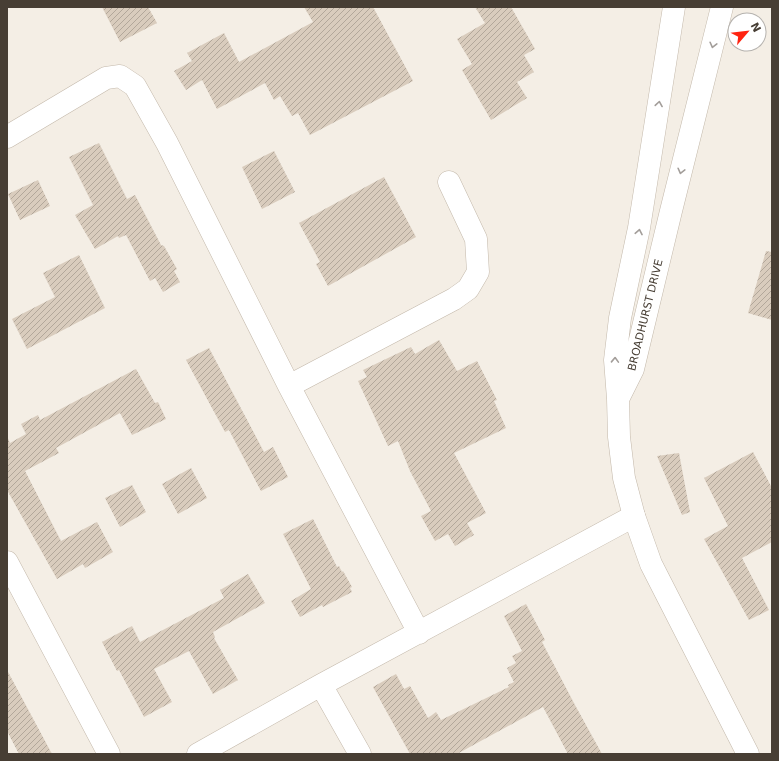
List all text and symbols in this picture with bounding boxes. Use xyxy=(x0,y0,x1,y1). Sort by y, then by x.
north arrow xyxy=(727,12,767,52)
text: N xyxy=(747,20,763,35)
one-way arrow xyxy=(709,42,717,48)
one-way arrow xyxy=(654,101,663,107)
one-way arrow xyxy=(677,167,686,174)
one-way arrow xyxy=(634,229,642,235)
street label: BROADHURST DRIVE xyxy=(625,258,666,372)
one-way arrow xyxy=(611,357,620,363)

